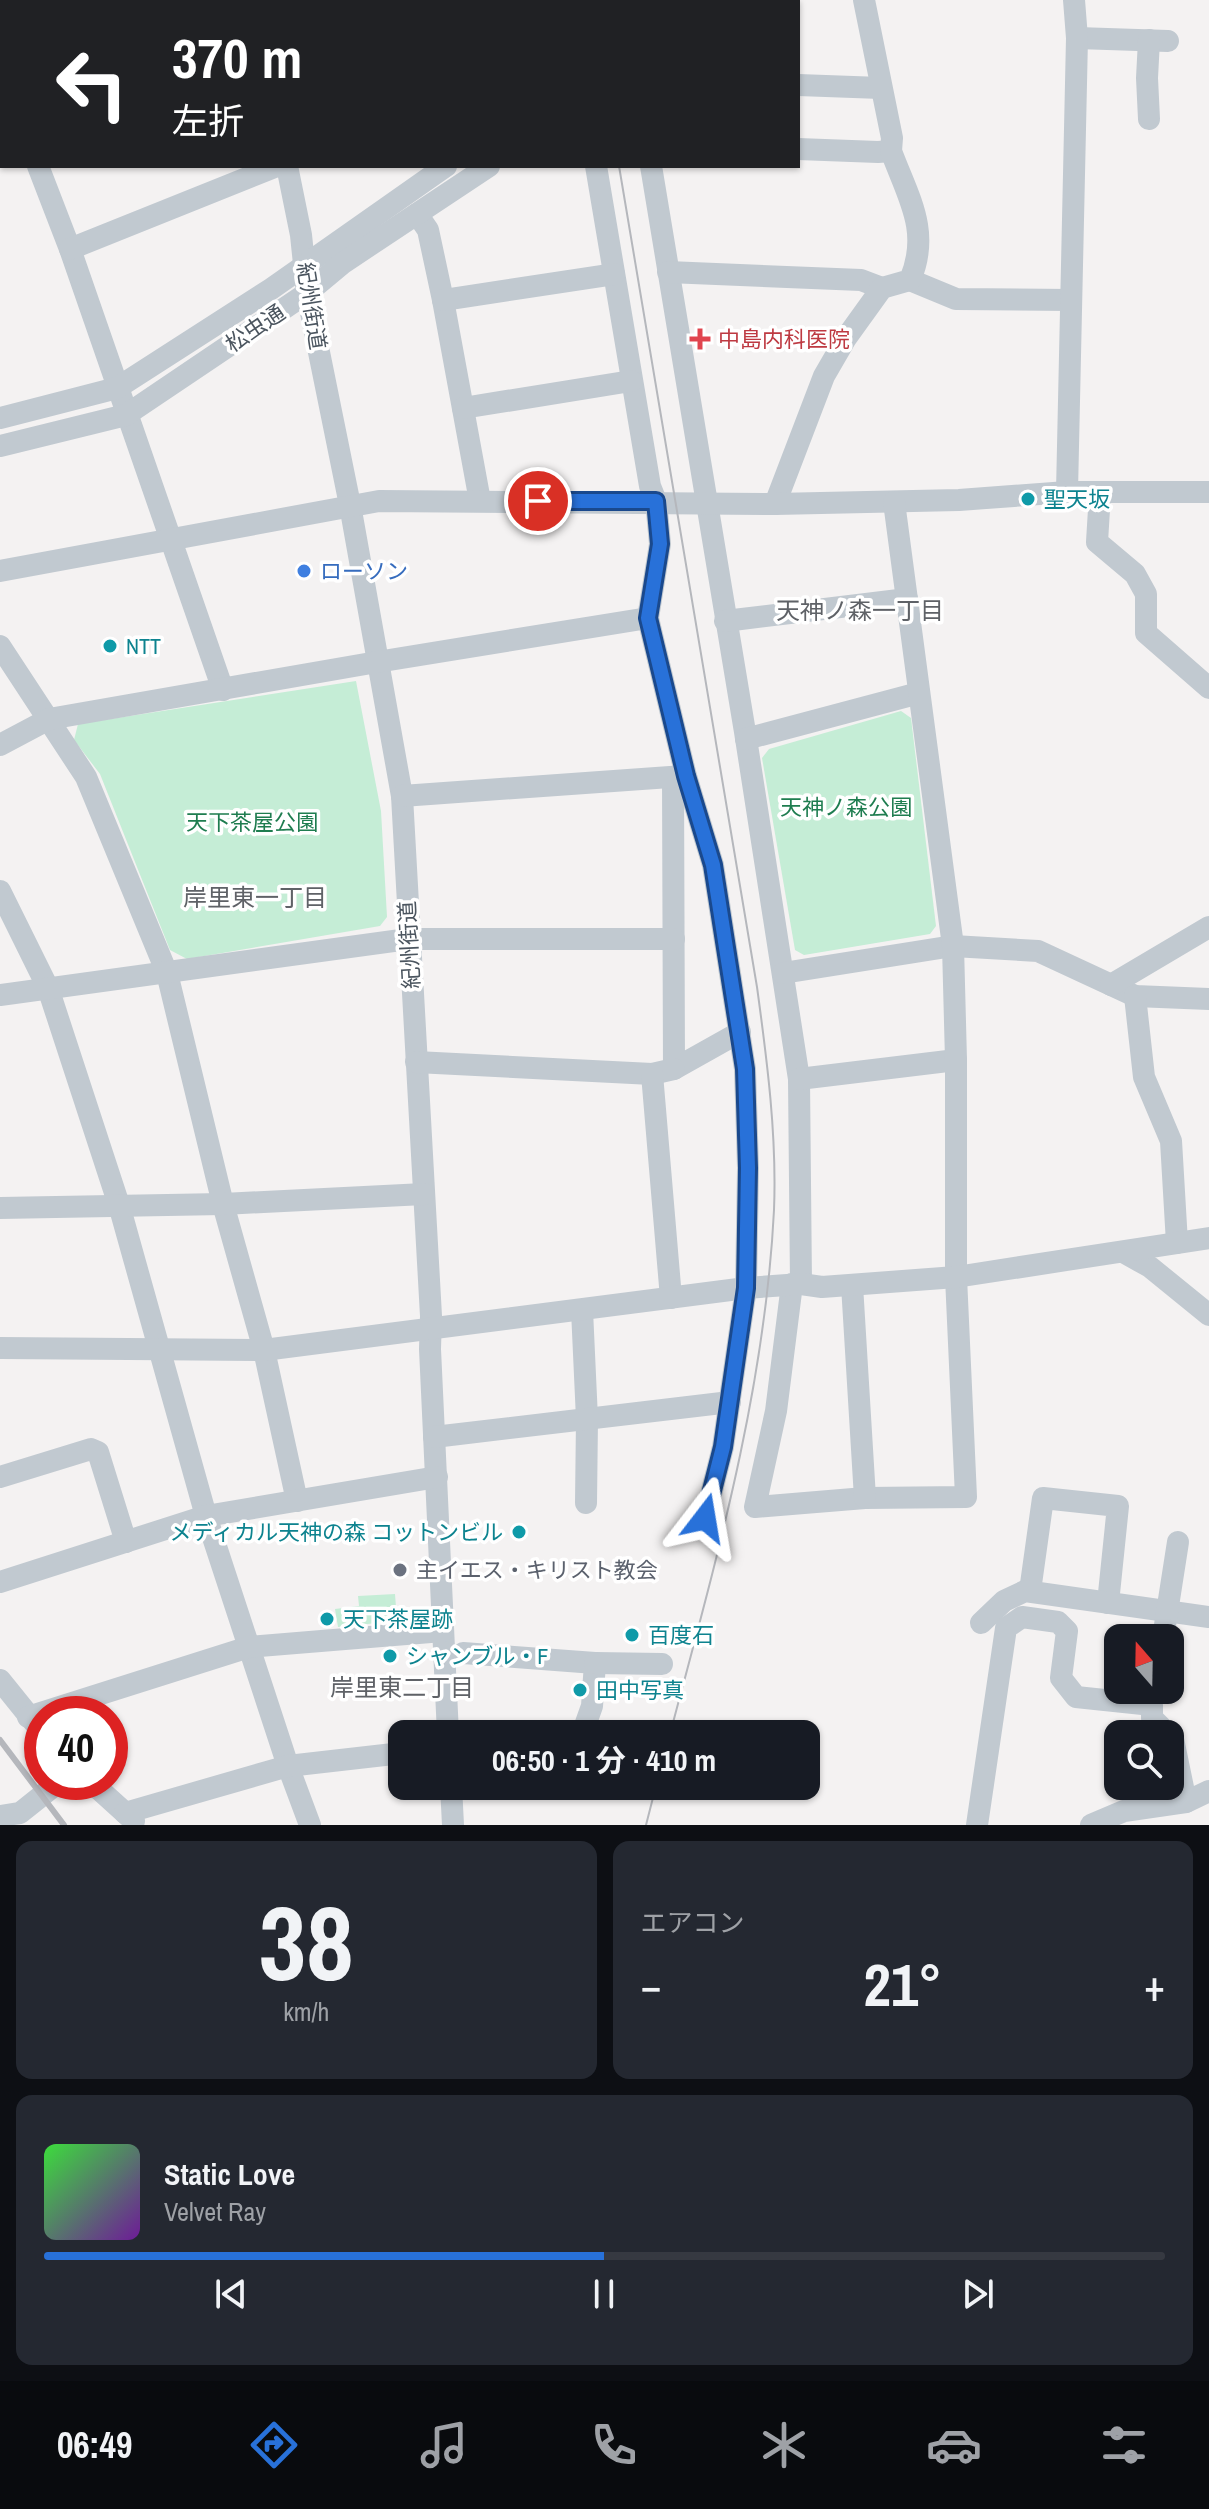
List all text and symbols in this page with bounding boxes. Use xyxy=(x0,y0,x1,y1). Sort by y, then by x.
text: 370 m xyxy=(172,20,302,95)
icon: left xyxy=(40,32,144,136)
text: 左折 xyxy=(172,97,244,145)
street label: 紀州街道 xyxy=(290,260,334,352)
street label: 松虫通 xyxy=(219,297,291,359)
place label: 中島内科医院 xyxy=(718,324,850,354)
marker: 中島内科医院 xyxy=(689,328,711,350)
pin xyxy=(504,467,572,535)
icon: arrive xyxy=(516,479,560,523)
place label: 聖天坂 xyxy=(1044,484,1110,514)
marker: 聖天坂 xyxy=(1019,490,1037,508)
place label: ローソン xyxy=(320,556,408,586)
marker: ローソン xyxy=(295,562,313,580)
district label: 天神ノ森一丁目 xyxy=(776,594,944,626)
place label: NTT xyxy=(126,631,161,661)
marker: NTT xyxy=(101,637,119,655)
park label: 天神ノ森公園 xyxy=(780,792,912,822)
park label: 天下茶屋公園 xyxy=(186,807,318,837)
district label: 岸里東一丁目 xyxy=(183,881,327,913)
street label: 紀州街道 xyxy=(392,900,426,990)
position arrow xyxy=(663,1476,747,1560)
place label: メディカル天神の森 コットンビル xyxy=(170,1517,503,1547)
marker: メディカル天神の森 コットンビル xyxy=(510,1523,528,1541)
place label: 主イエス・キリスト教会 xyxy=(416,1555,658,1585)
marker: 主イエス・キリスト教会 xyxy=(391,1561,409,1579)
place label: 天下茶屋跡 xyxy=(343,1604,453,1634)
marker: 天下茶屋跡 xyxy=(318,1610,336,1628)
place label: 百度石 xyxy=(648,1620,714,1650)
north arrow xyxy=(1104,1624,1184,1704)
map controls xyxy=(1104,1624,1184,1800)
marker: 百度石 xyxy=(623,1626,641,1644)
place label: シャンブル・F xyxy=(406,1641,548,1671)
marker: シャンブル・F xyxy=(381,1647,399,1665)
district label: 岸里東二丁目 xyxy=(330,1671,474,1703)
place label: 田中写真 xyxy=(596,1675,684,1705)
marker: 田中写真 xyxy=(571,1681,589,1699)
speed limit sign: 40 xyxy=(24,1696,128,1800)
button: search xyxy=(1104,1720,1184,1800)
text: 06:50 · 1 分 · 410 m xyxy=(492,1740,716,1780)
text: 38 xyxy=(259,1872,354,2012)
text: エアコン xyxy=(641,1905,745,1940)
text: 21° xyxy=(863,1944,942,2025)
text: − xyxy=(641,1955,662,2015)
text: + xyxy=(1144,1955,1165,2015)
text: km/h xyxy=(283,1994,329,2029)
text: Static Love xyxy=(164,2154,295,2194)
text: Velvet Ray xyxy=(164,2194,266,2229)
icon: previous xyxy=(209,2272,253,2316)
icon: pause xyxy=(582,2272,626,2316)
icon: next xyxy=(956,2272,1000,2316)
icon: directions xyxy=(246,2417,302,2473)
icon: music xyxy=(416,2417,472,2473)
icon: phone xyxy=(586,2417,642,2473)
icon: climate xyxy=(756,2417,812,2473)
icon: car xyxy=(926,2417,982,2473)
icon: filters xyxy=(1096,2417,1152,2473)
text: 06:49 xyxy=(57,2421,132,2469)

